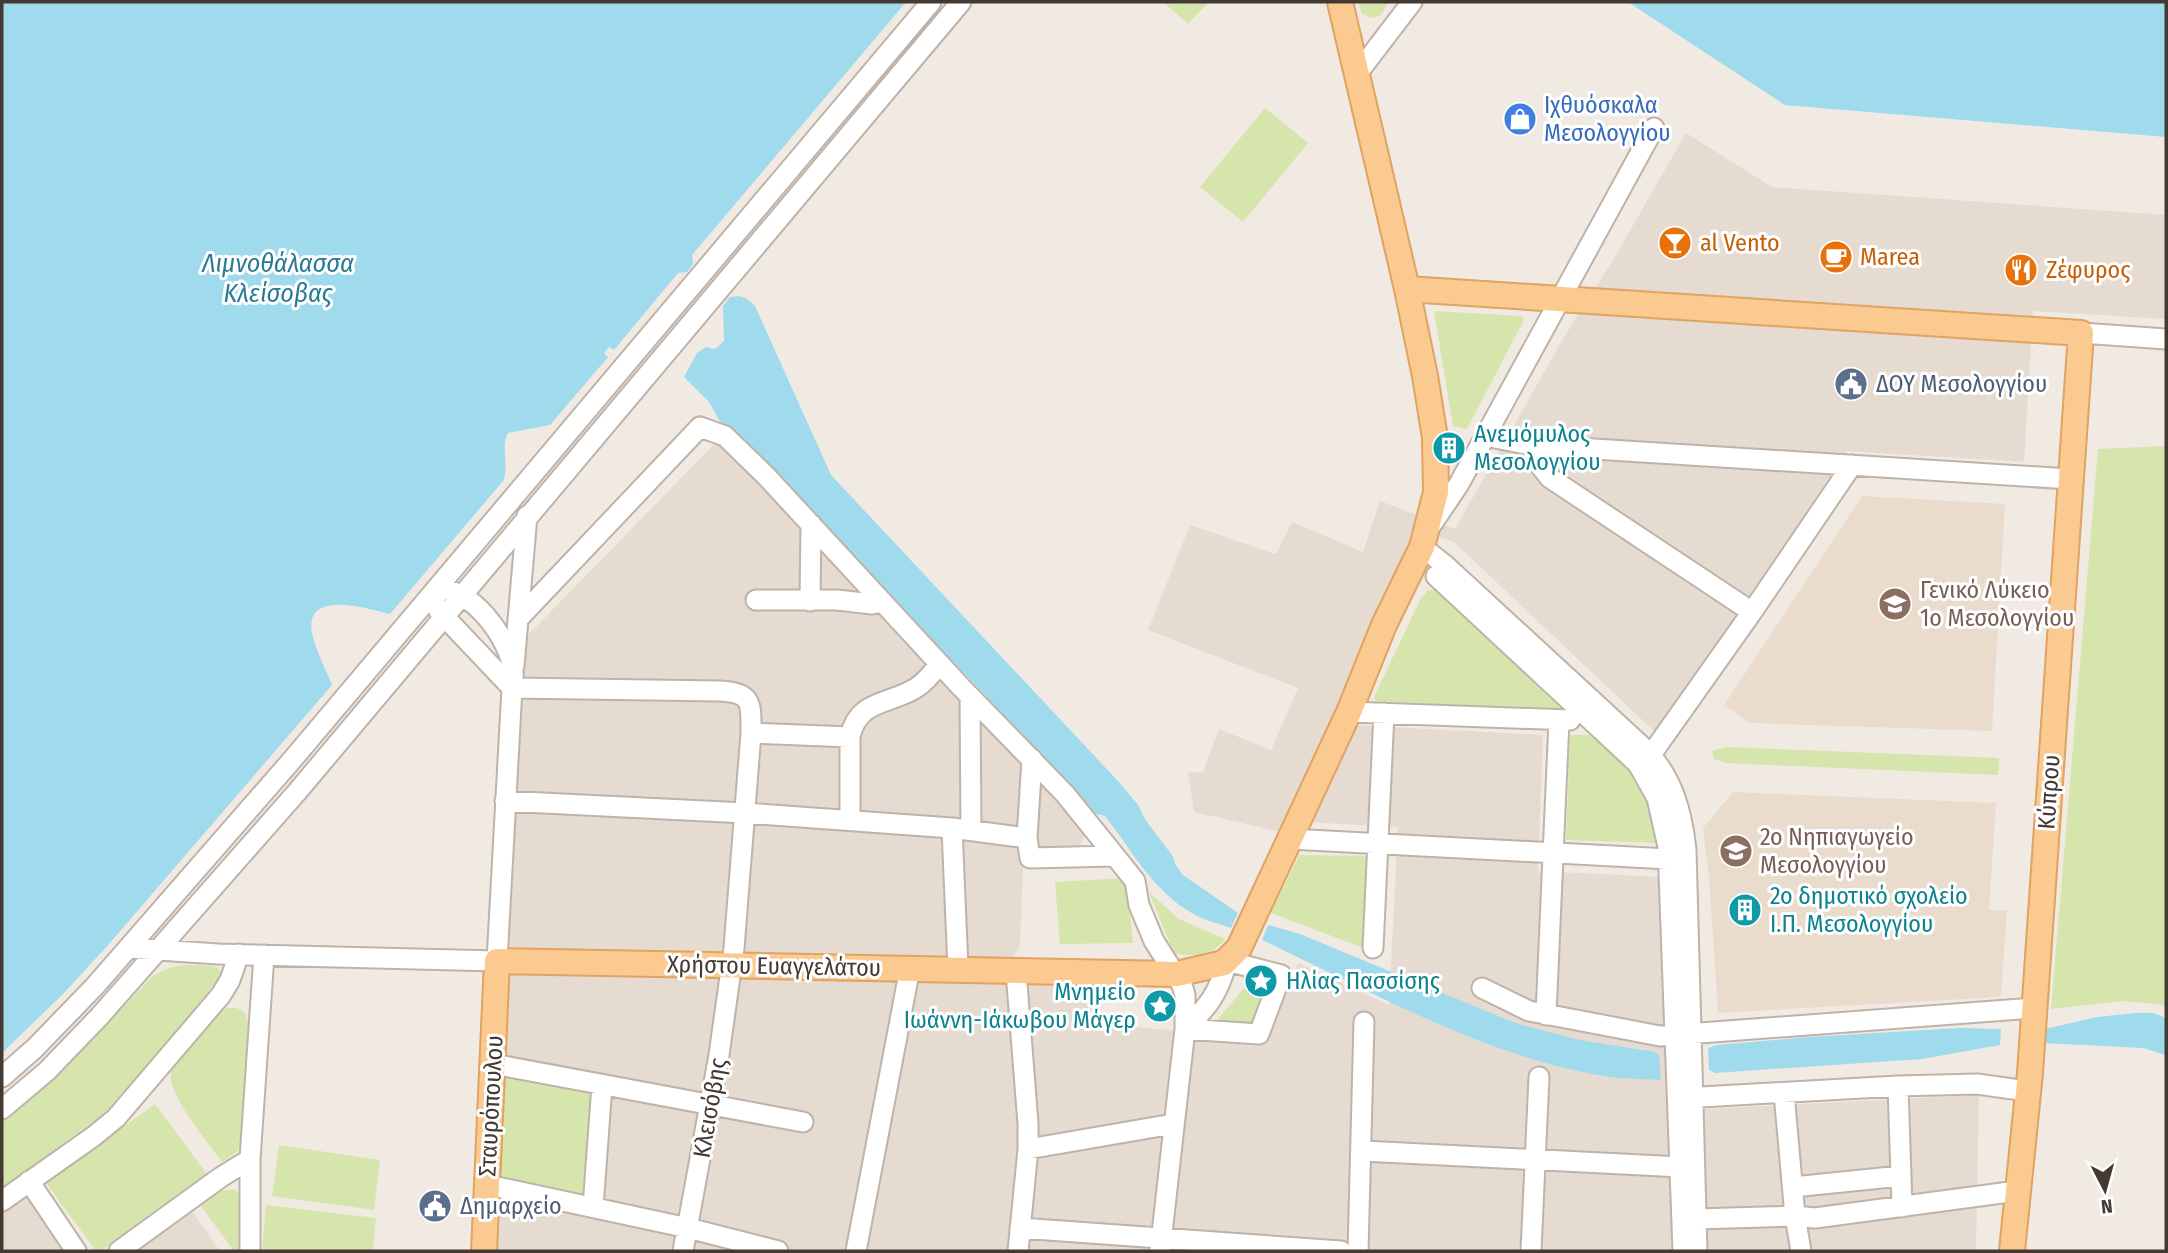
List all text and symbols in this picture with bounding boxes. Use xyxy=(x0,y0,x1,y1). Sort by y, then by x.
place label: Ιχθυόσκαλα Μεσολογγίου xyxy=(1544,91,1671,147)
shop icon: Ιχθυόσκαλα Μεσολογγίου xyxy=(1501,100,1539,138)
bar icon: al Vento xyxy=(1656,224,1694,262)
place label: al Vento xyxy=(1700,229,1780,257)
cafe icon: Marea xyxy=(1817,238,1855,276)
place label: Marea xyxy=(1860,243,1920,271)
water label: Λιμνοθάλασσα Κλείσοβας xyxy=(201,248,354,309)
restaurant icon: Ζέφυρος xyxy=(2002,251,2040,289)
place label: Ζέφυρος xyxy=(2046,256,2130,284)
public building icon: ΔΟΥ Μεσολογγίου xyxy=(1832,365,1870,403)
place label: ΔΟΥ Μεσολογγίου xyxy=(1876,370,2047,398)
place label: Ανεμόμυλος Μεσολογγίου xyxy=(1474,420,1601,476)
building icon: Ανεμόμυλος Μεσολογγίου xyxy=(1430,429,1468,467)
place label: Γενικό Λύκειο 1ο Μεσολογγίου xyxy=(1920,576,2074,632)
school or university icon: Γενικό Λύκειο 1ο Μεσολογγίου xyxy=(1876,585,1914,623)
street label: Κύπρου xyxy=(2032,754,2066,830)
place label: 2ο Νηπιαγωγείο Μεσολογγίου xyxy=(1760,823,1914,879)
school or university icon: 2ο Νηπιαγωγείο Μεσολογγίου xyxy=(1717,832,1755,870)
place label: 2ο δημοτικό σχολείο Ι.Π. Μεσολογγίου xyxy=(1770,882,1968,938)
building icon: 2ο δημοτικό σχολείο Ι.Π. Μεσολογγίου xyxy=(1726,891,1764,929)
street label: Χρήστου Ευαγγελάτου xyxy=(667,950,881,982)
place icon: Ηλίας Πασσίσης xyxy=(1242,962,1280,1000)
place label: Ηλίας Πασσίσης xyxy=(1286,967,1440,995)
place label: Μνημείο Ιωάννη-Ιάκωβου Μάγερ xyxy=(904,978,1136,1034)
place icon: Μνημείο Ιωάννη-Ιάκωβου Μάγερ xyxy=(1141,987,1179,1025)
street label: Σταυρόπουλου xyxy=(473,1035,509,1177)
street label: Κλεισόβης xyxy=(687,1056,733,1160)
north arrow xyxy=(2070,1155,2140,1225)
public building icon: Δημαρχείο xyxy=(416,1187,454,1225)
place label: Δημαρχείο xyxy=(460,1192,562,1220)
text: N xyxy=(2100,1194,2114,1218)

